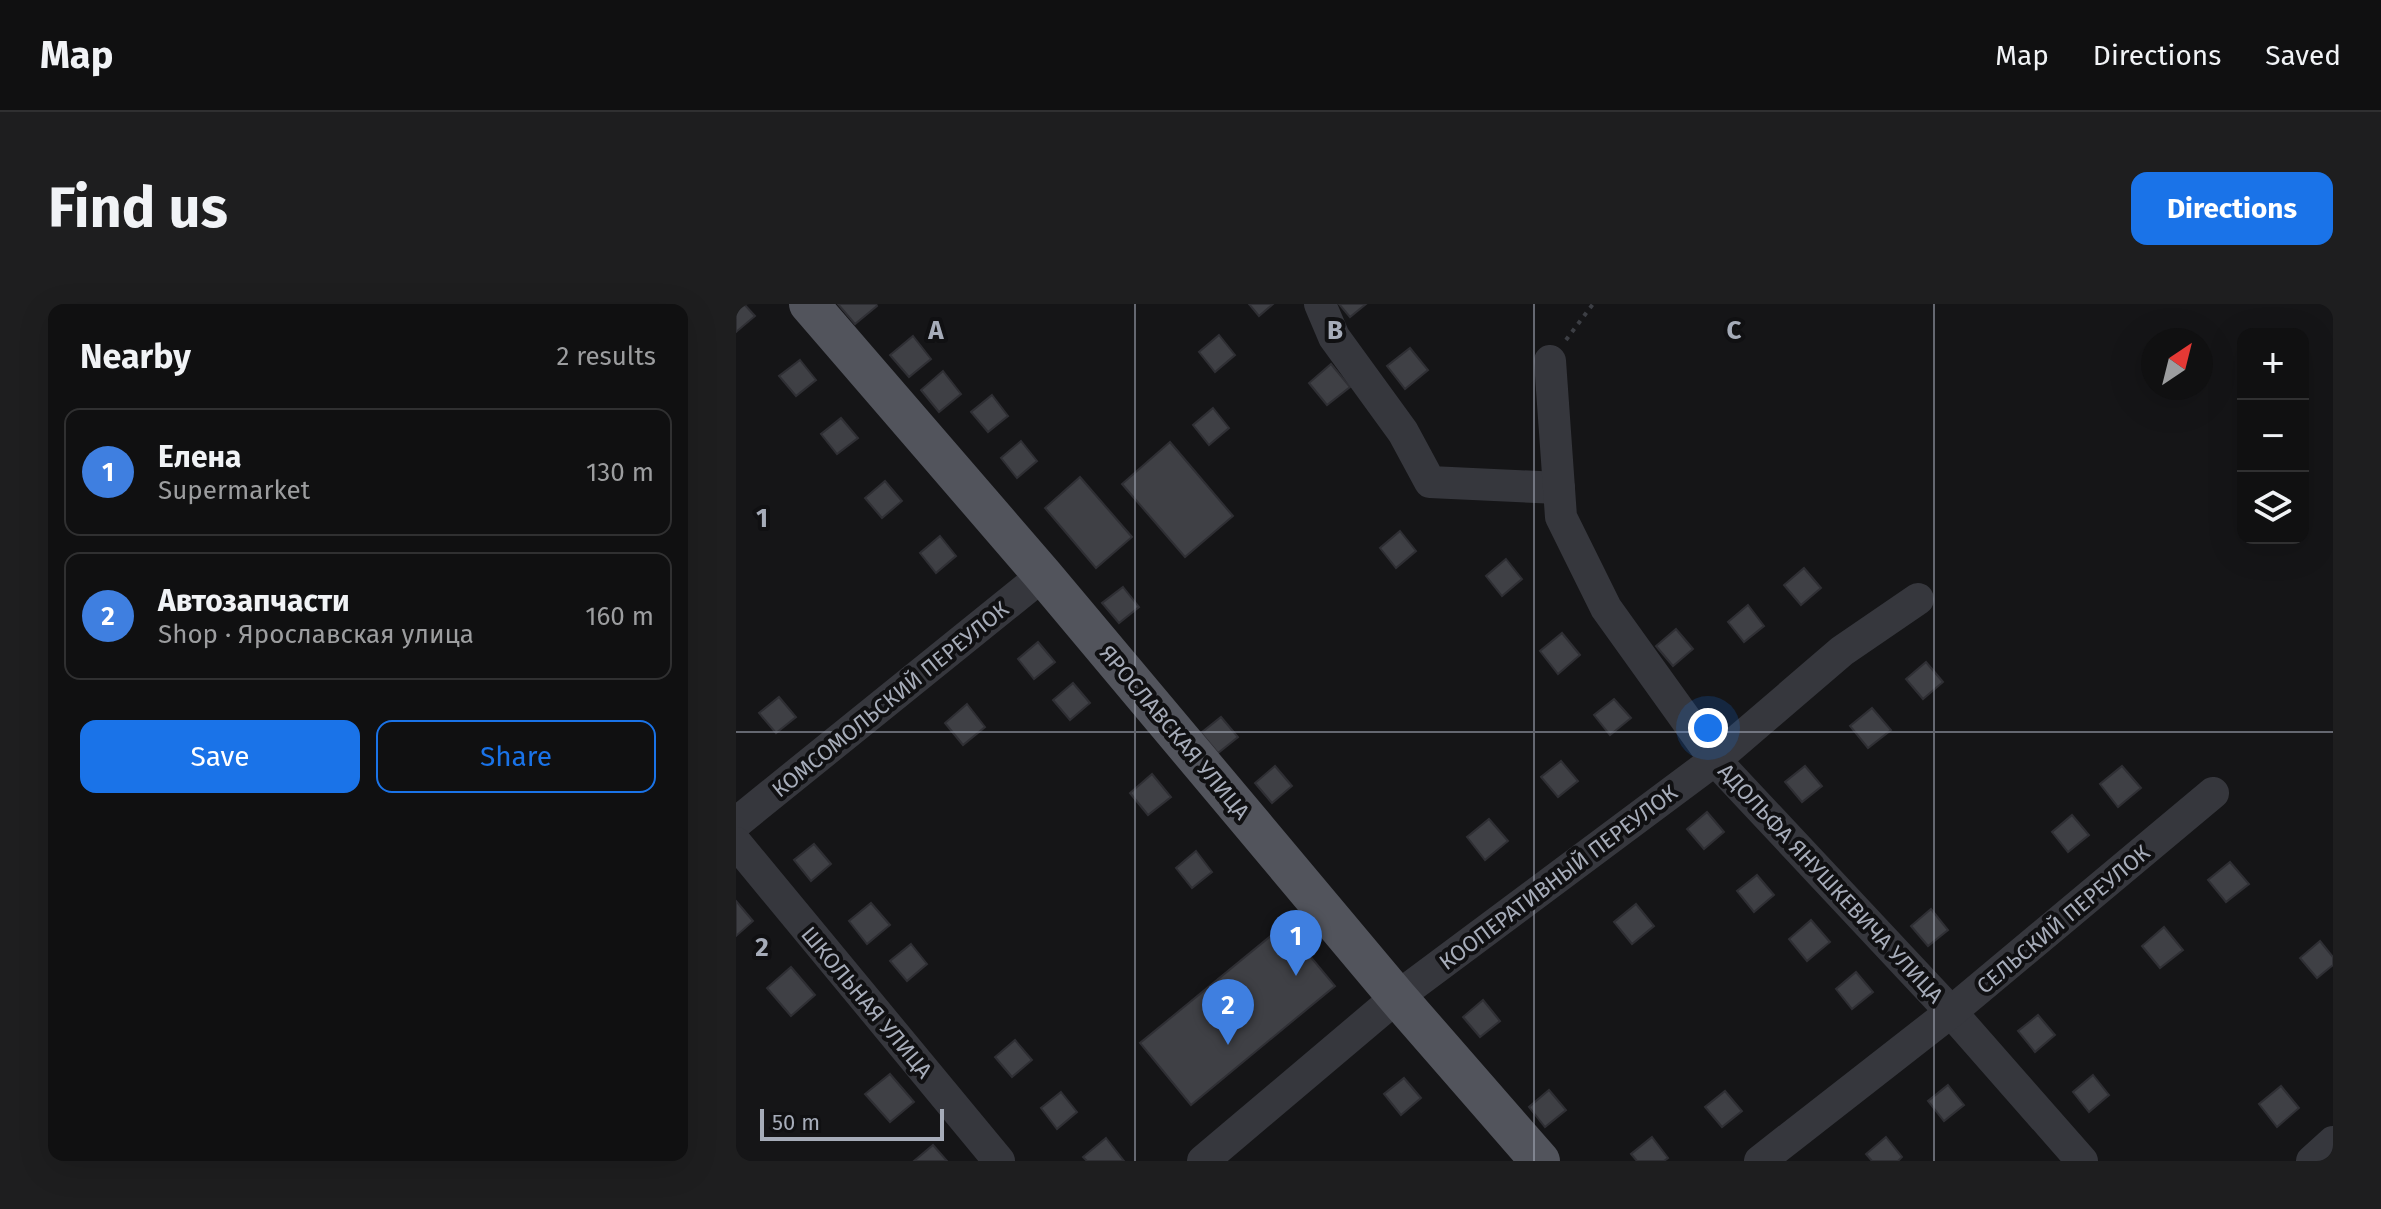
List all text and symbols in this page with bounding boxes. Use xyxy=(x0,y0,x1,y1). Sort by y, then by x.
text: Map xyxy=(40,32,113,78)
text: Map xyxy=(1995,39,2049,72)
text: Directions xyxy=(2093,39,2221,72)
text: Saved xyxy=(2265,39,2341,72)
button: Directions xyxy=(2131,172,2333,245)
text: Find us xyxy=(48,175,228,242)
text: A xyxy=(927,315,944,346)
text: B xyxy=(1327,315,1343,346)
text: C xyxy=(1727,315,1742,346)
north arrow xyxy=(2141,328,2213,400)
map controls xyxy=(2237,328,2309,544)
button: + xyxy=(2237,328,2309,400)
text: Nearby xyxy=(80,336,191,377)
text: 2 results xyxy=(556,341,656,372)
button: − xyxy=(2237,400,2309,472)
text: Елена xyxy=(158,439,241,475)
text: 1 xyxy=(102,457,114,488)
text: 130 m xyxy=(586,457,654,488)
button: layers xyxy=(2237,472,2309,544)
text: Supermarket xyxy=(158,475,310,506)
text: 1 xyxy=(756,503,768,534)
text: Автозапчасти xyxy=(158,583,350,619)
street label: КОМСОМОЛЬСКИЙ ПЕРЕУЛОК xyxy=(767,595,1014,803)
text: 2 xyxy=(101,601,115,632)
text: 160 m xyxy=(585,601,654,632)
text: Shop · Ярославская улица xyxy=(158,619,474,650)
street label: ЯРОСЛАВСКАЯ УЛИЦА xyxy=(1094,640,1256,825)
your location xyxy=(1688,708,1728,748)
button: Save xyxy=(80,720,360,793)
button: Share xyxy=(376,720,656,793)
street label: АДОЛЬФА ЯНУШКЕВИЧА УЛИЦА xyxy=(1712,758,1949,1009)
street label: КООПЕРАТИВНЫЙ ПЕРЕУЛОК xyxy=(1434,779,1683,976)
street label: СЕЛЬСКИЙ ПЕРЕУЛОК xyxy=(1971,839,2155,1000)
pin: 1 xyxy=(1270,910,1322,976)
street label: ШКОЛЬНАЯ УЛИЦА xyxy=(795,921,938,1084)
text: 2 xyxy=(755,932,769,963)
pin: 2 xyxy=(1202,979,1254,1045)
scale bar xyxy=(760,1105,944,1141)
text: 50 m xyxy=(772,1109,820,1136)

